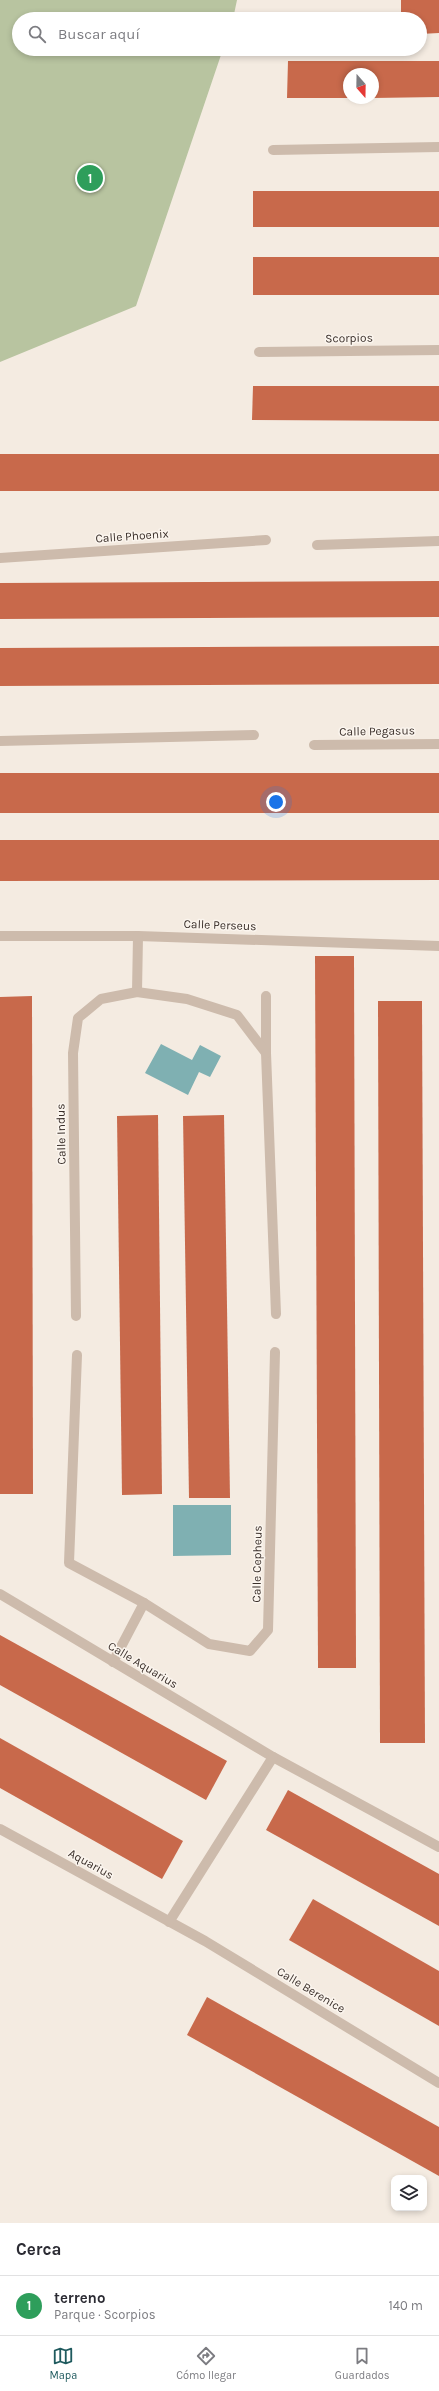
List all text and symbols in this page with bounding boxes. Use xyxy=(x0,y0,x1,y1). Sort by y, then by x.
search box xyxy=(12,12,427,56)
icon: search xyxy=(26,23,48,45)
text: Buscar aquí xyxy=(58,25,140,43)
north arrow xyxy=(343,68,379,104)
pin: 1 xyxy=(77,163,103,193)
street label: Scorpios xyxy=(325,331,373,345)
street label: Calle Phoenix xyxy=(95,526,169,546)
street label: Calle Pegasus xyxy=(339,723,415,739)
your location xyxy=(266,792,286,812)
street label: Calle Perseus xyxy=(183,917,257,933)
street label: Calle Indus xyxy=(53,1103,69,1165)
street label: Calle Cepheus xyxy=(249,1525,265,1603)
street label: Calle Aquarius xyxy=(106,1639,180,1691)
street label: Aquarius xyxy=(66,1846,116,1882)
street label: Calle Berenice xyxy=(274,1964,348,2016)
map controls xyxy=(391,2175,427,2211)
button: layers xyxy=(391,2175,427,2211)
text: Cerca xyxy=(16,2239,61,2259)
text: terreno xyxy=(54,2289,105,2307)
text: 1 xyxy=(27,2298,31,2313)
text: 140 m xyxy=(388,2298,423,2313)
text: Parque · Scorpios xyxy=(54,2307,155,2322)
tab: Mapa xyxy=(49,2345,77,2382)
tab: Cómo llegar xyxy=(176,2345,236,2382)
tab: Guardados xyxy=(335,2345,390,2382)

